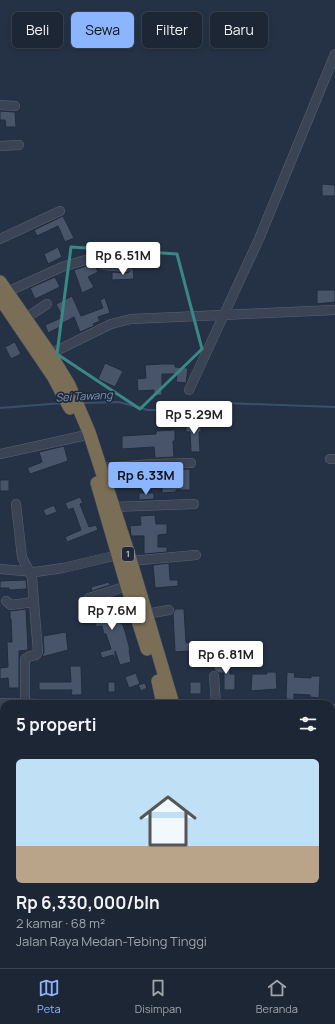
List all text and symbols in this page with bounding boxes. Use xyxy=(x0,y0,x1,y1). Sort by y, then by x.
chip: Beli xyxy=(12,12,63,48)
chip: Sewa xyxy=(71,12,134,48)
chip: Filter xyxy=(142,12,202,48)
chip: Baru xyxy=(210,12,268,48)
pin: Rp 6.51M xyxy=(82,242,164,276)
text: Rp 6.51M xyxy=(95,246,151,264)
water label: Sei Tawang xyxy=(55,386,114,404)
pin: Rp 5.29M xyxy=(153,401,235,435)
text: Rp 5.29M xyxy=(165,405,223,423)
pin: Rp 6.33M xyxy=(105,462,187,496)
text: Rp 6.33M xyxy=(117,466,175,484)
road number: 1 xyxy=(122,547,134,561)
pin: Rp 7.6M xyxy=(75,597,149,631)
text: Rp 7.6M xyxy=(87,601,137,619)
pin: Rp 6.81M xyxy=(185,641,267,675)
text: Rp 6.81M xyxy=(198,645,254,663)
text: 5 properti xyxy=(16,713,97,736)
icon: filters xyxy=(297,713,319,735)
icon: home xyxy=(132,785,204,857)
text: Rp 6,330,000/bln xyxy=(16,891,160,914)
text: 2 kamar · 68 m² xyxy=(16,914,105,932)
text: Jalan Raya Medan-Tebing Tinggi xyxy=(16,932,207,950)
tab: Peta xyxy=(37,977,61,1016)
tab: Disimpan xyxy=(135,977,182,1016)
tab: Beranda xyxy=(256,977,298,1016)

